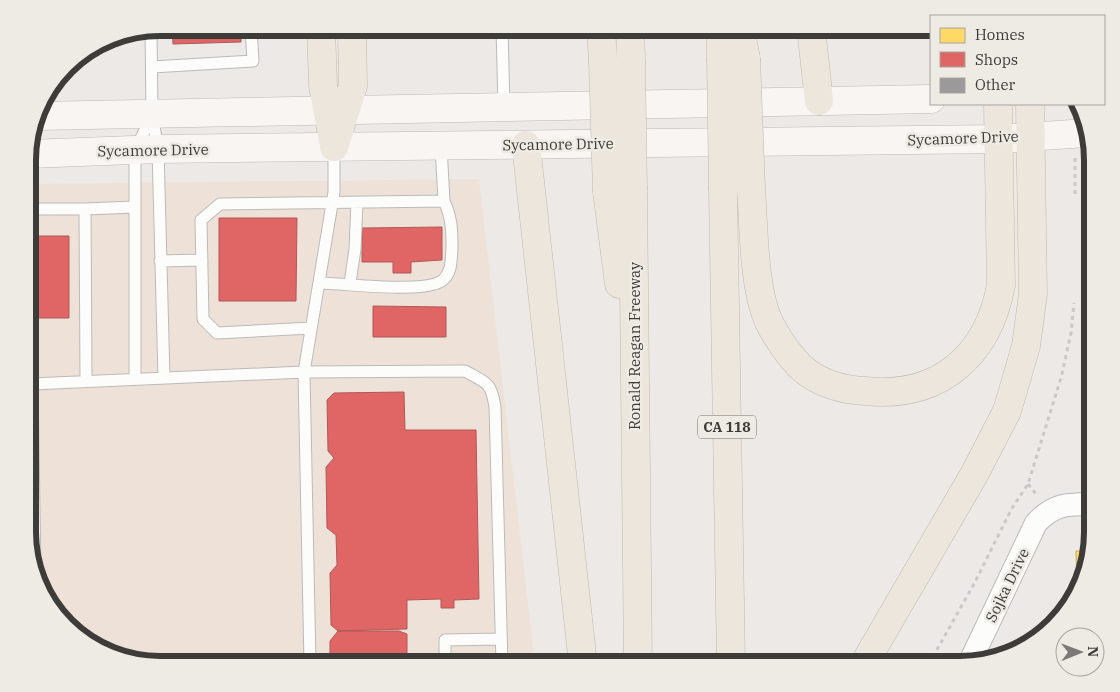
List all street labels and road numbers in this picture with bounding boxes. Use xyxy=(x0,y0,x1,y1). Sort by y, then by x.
street label: Sycamore Drive xyxy=(907,127,1019,149)
street label: Sycamore Drive xyxy=(502,134,614,154)
street label: Sycamore Drive xyxy=(97,140,209,160)
street label: Ronald Reagan Freeway xyxy=(625,262,644,430)
road number: CA 118 xyxy=(698,416,756,438)
street label: Sojka Drive xyxy=(981,545,1033,625)

